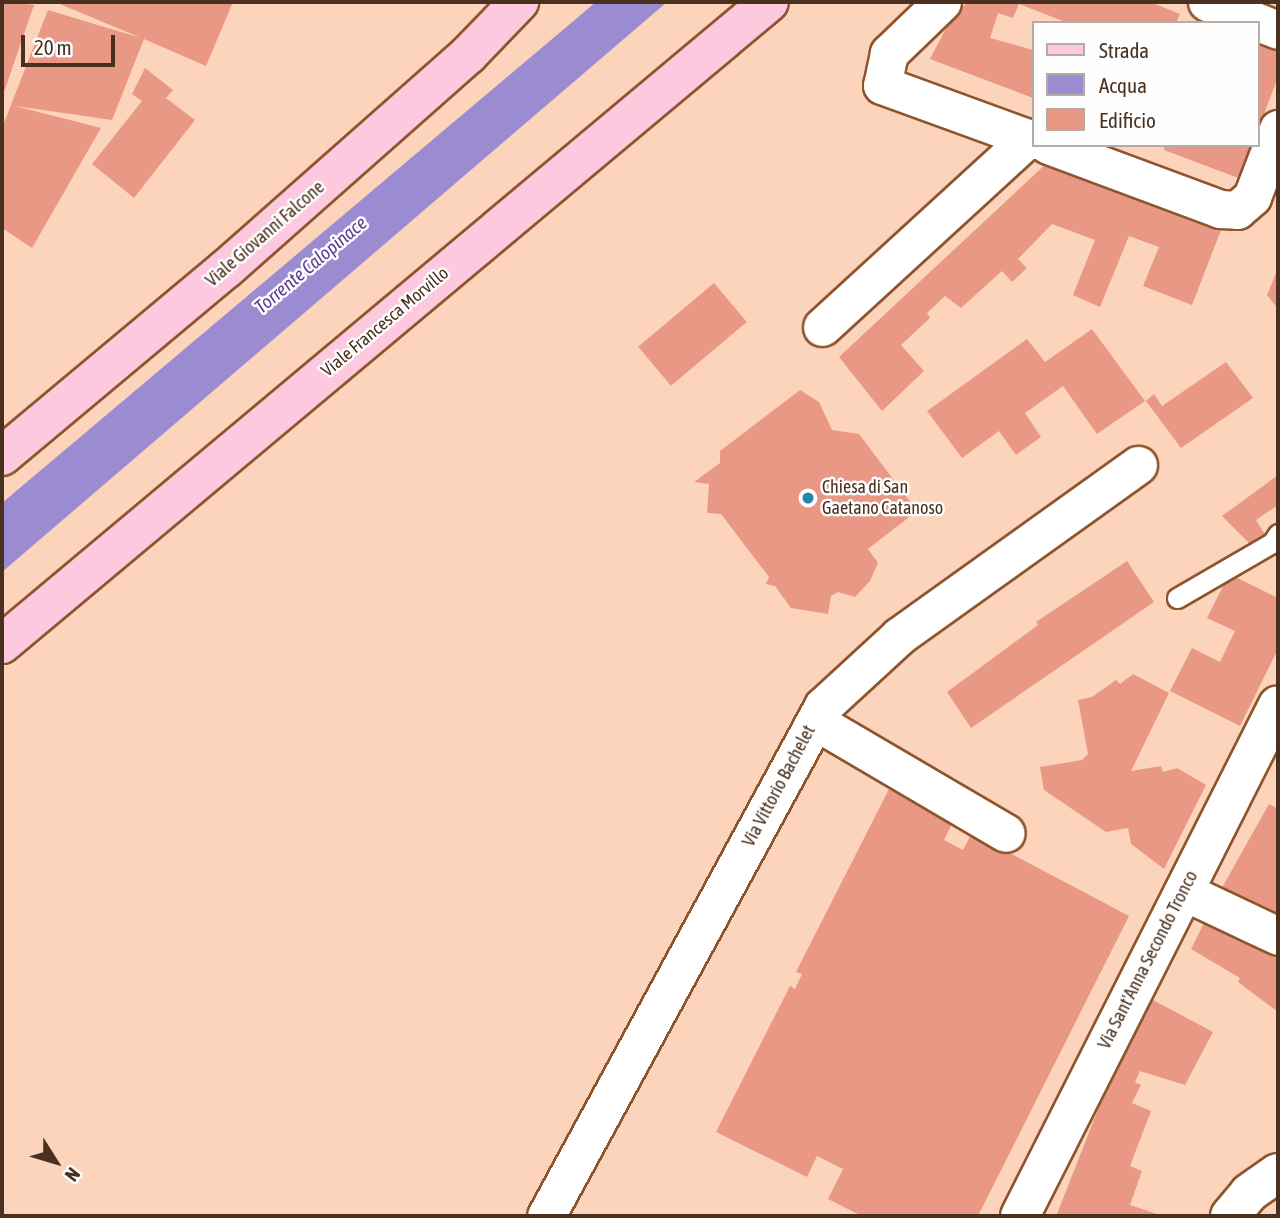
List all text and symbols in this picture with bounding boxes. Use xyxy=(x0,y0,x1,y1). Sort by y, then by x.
scale bar xyxy=(24,21,119,65)
legend xyxy=(1032,21,1259,147)
text: 20 m xyxy=(34,35,72,59)
text: Strada xyxy=(1099,38,1149,62)
text: Acqua xyxy=(1099,73,1147,97)
text: Edificio xyxy=(1099,108,1156,132)
street label: Viale Giovanni Falcone xyxy=(201,177,329,291)
water label: Torrente Calopinace xyxy=(250,212,372,318)
street label: Viale Francesca Morvillo xyxy=(317,262,453,382)
place label: Chiesa di San Gaetano Catanoso xyxy=(822,477,943,520)
marker: Chiesa di San Gaetano Catanoso xyxy=(800,490,816,506)
street label: Via Vittorio Bachelet xyxy=(738,722,820,850)
street label: Via Sant'Anna Secondo Tronco xyxy=(1094,867,1202,1053)
north arrow xyxy=(21,1127,91,1197)
text: N xyxy=(61,1164,85,1186)

